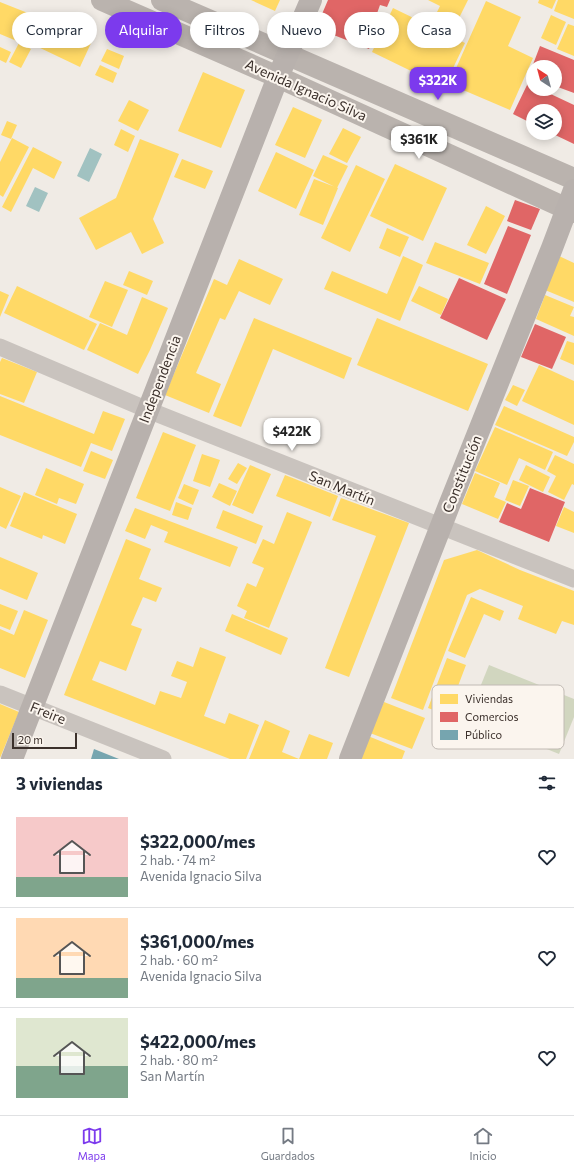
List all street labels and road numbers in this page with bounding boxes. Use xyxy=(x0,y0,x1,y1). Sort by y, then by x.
street label: Avenida Ignacio Silva xyxy=(243,55,370,124)
street label: Independencia xyxy=(135,333,184,425)
street label: Constitución xyxy=(438,433,485,515)
street label: San Martín xyxy=(307,467,378,508)
street label: Freire xyxy=(28,698,68,727)

